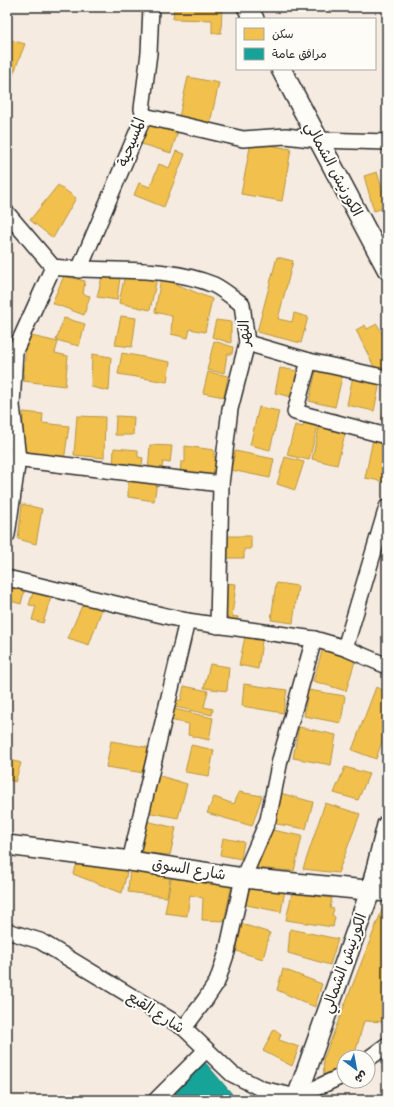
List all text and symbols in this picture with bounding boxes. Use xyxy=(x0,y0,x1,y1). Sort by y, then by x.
legend xyxy=(236,18,376,70)
text: سكن xyxy=(272,23,294,45)
text: مرافق عامة xyxy=(272,43,327,65)
street label: المسيحية xyxy=(110,113,152,171)
street label: الكورنيش الشمالي xyxy=(298,117,370,221)
street label: النهر xyxy=(231,319,258,349)
street label: شارع السوق xyxy=(150,850,228,888)
street label: الكورنيش الشمالي xyxy=(314,909,374,1017)
street label: شارع القبع xyxy=(122,984,190,1040)
north arrow xyxy=(336,1049,376,1089)
text: ش xyxy=(351,1066,371,1088)

